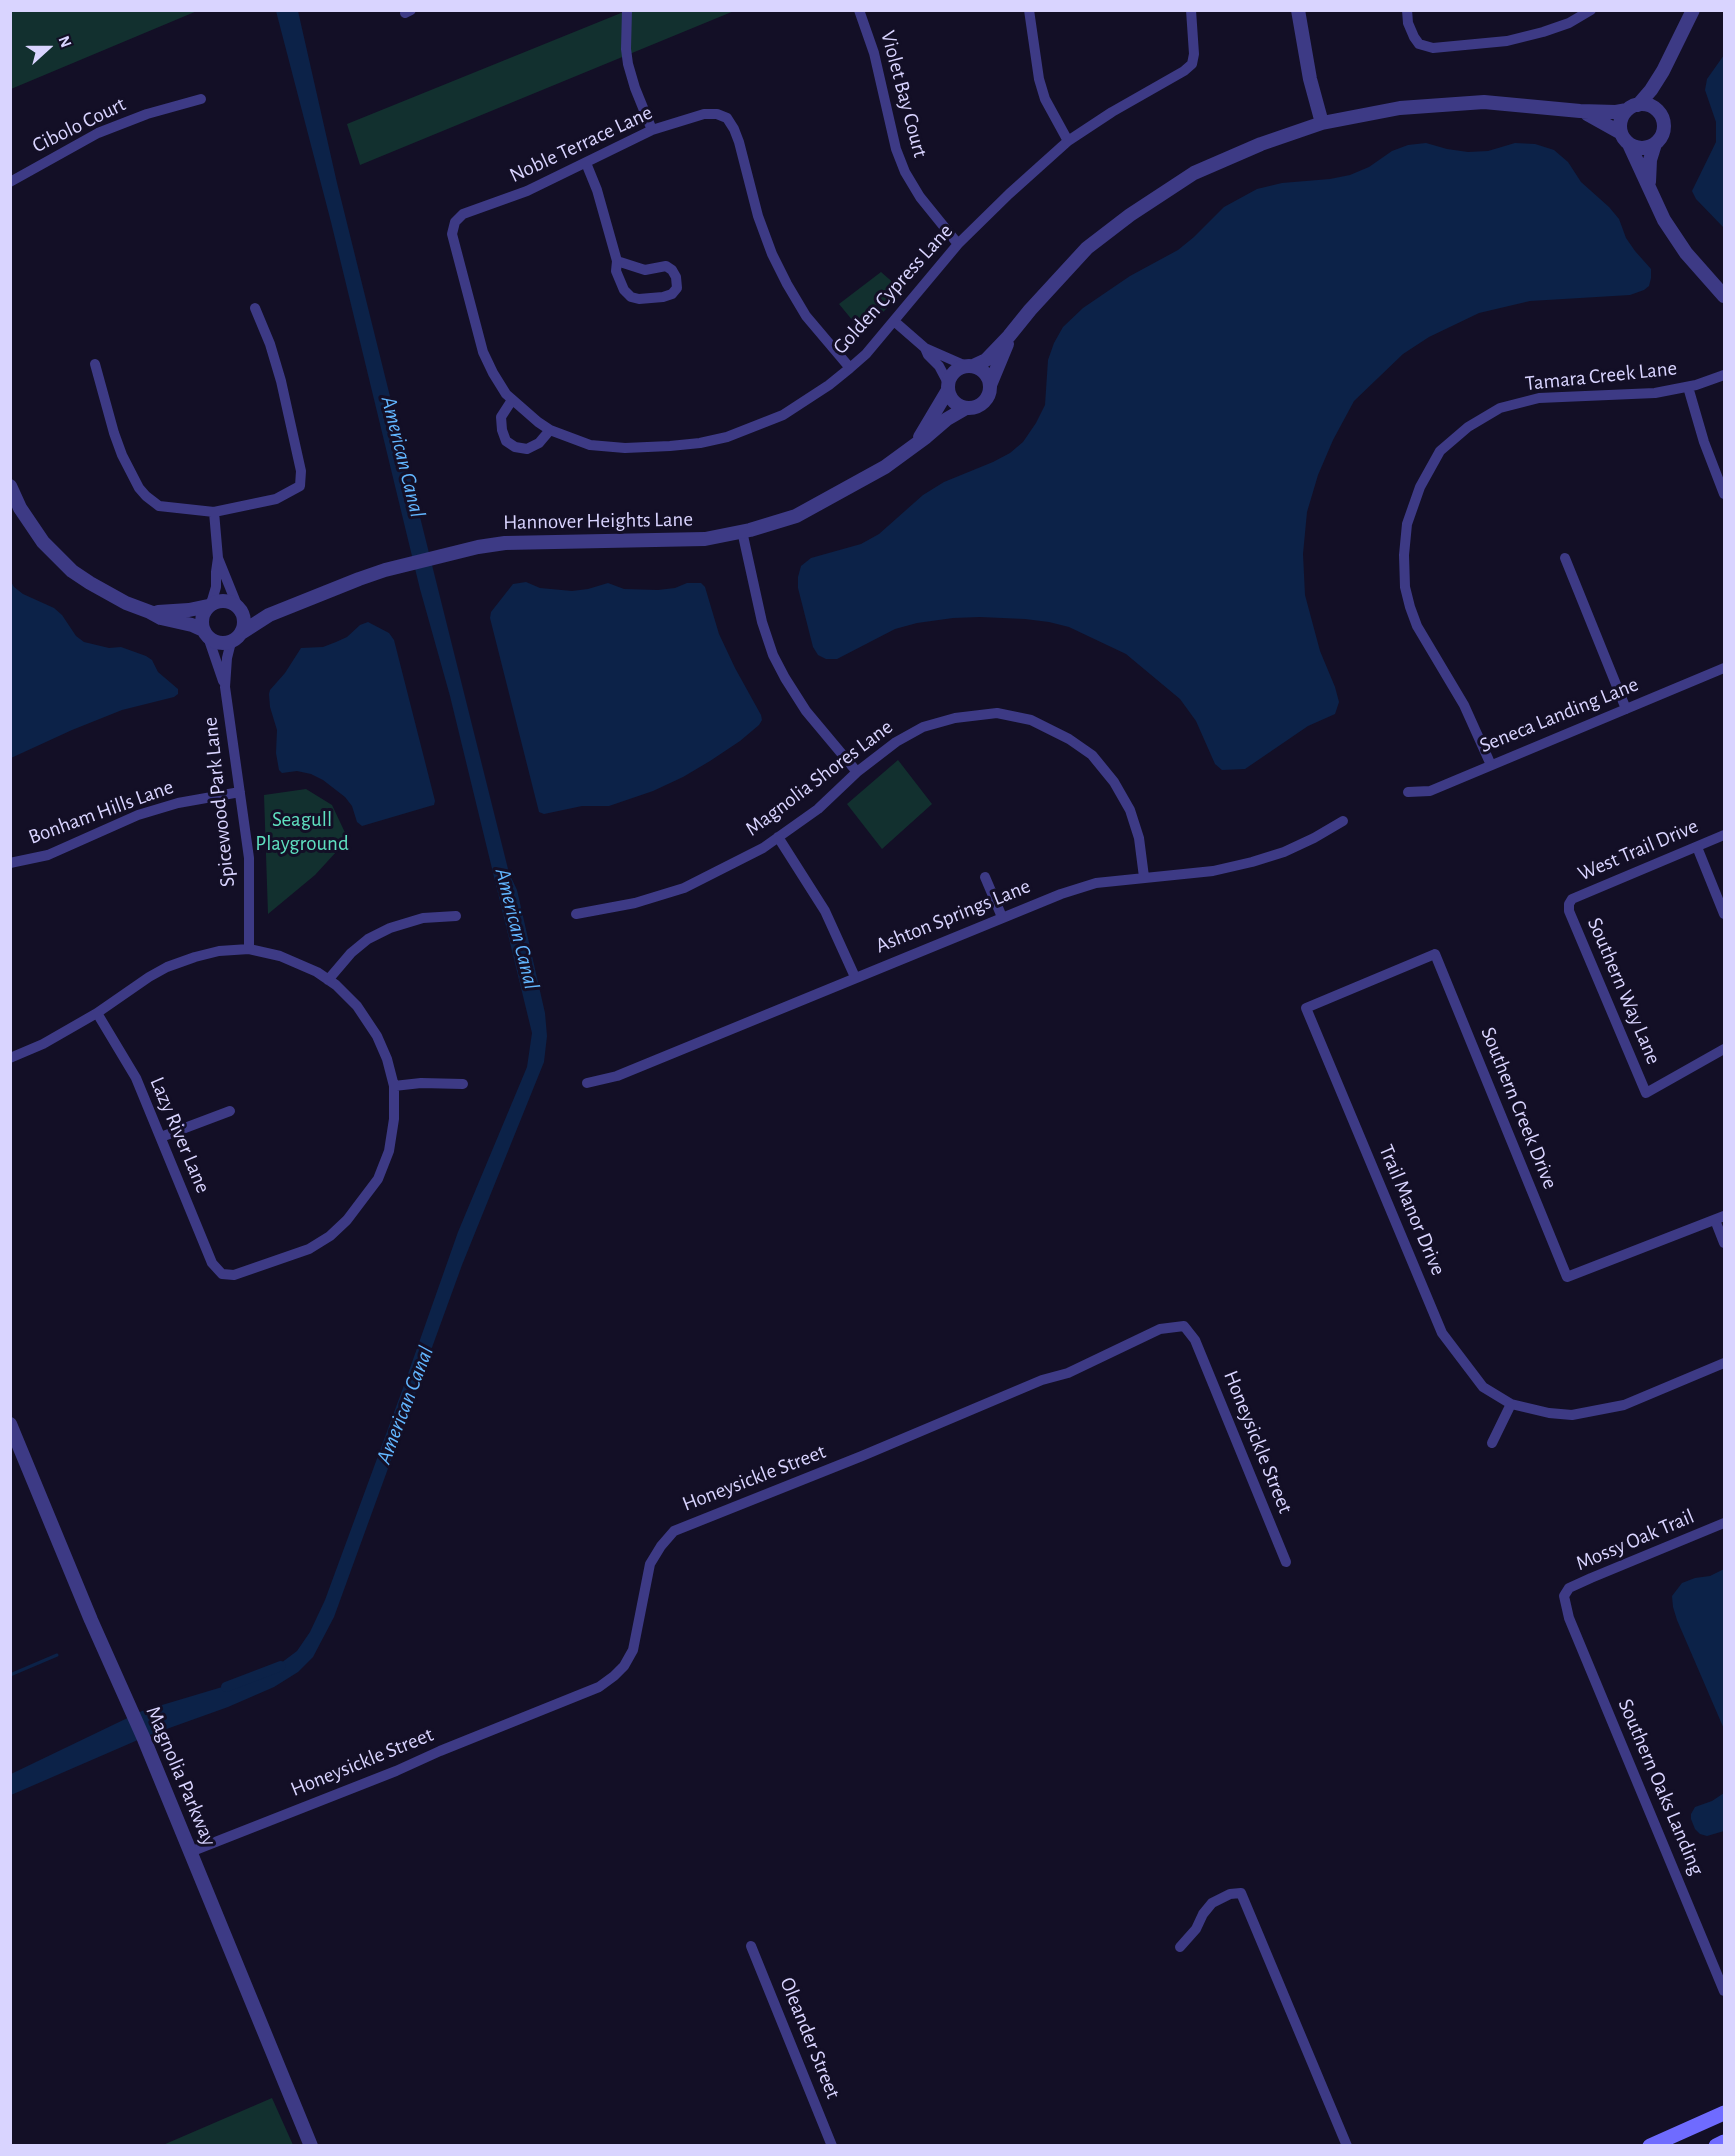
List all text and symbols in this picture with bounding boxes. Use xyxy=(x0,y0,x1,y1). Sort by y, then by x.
north arrow xyxy=(18,18,78,78)
street label: Violet Bay Court xyxy=(875,28,933,160)
text: N xyxy=(55,33,74,50)
street label: Cibolo Court xyxy=(28,92,130,158)
street label: Noble Terrace Lane xyxy=(505,100,657,188)
street label: Golden Cypress Lane xyxy=(828,219,958,359)
street label: Tamara Creek Lane xyxy=(1524,355,1678,397)
water label: American Canal xyxy=(375,394,431,520)
street label: Hannover Heights Lane xyxy=(503,507,693,535)
street label: Seneca Landing Lane xyxy=(1476,672,1642,758)
street label: Magnolia Shores Lane xyxy=(740,714,898,842)
street label: Spicewood Park Lane xyxy=(198,716,240,888)
street label: Bonham Hills Lane xyxy=(25,774,177,850)
park label: Seagull Playground xyxy=(255,807,349,857)
street label: West Trail Drive xyxy=(1574,813,1702,887)
water label: American Canal xyxy=(489,866,545,992)
street label: Ashton Springs Lane xyxy=(872,873,1034,959)
street label: Southern Way Lane xyxy=(1582,914,1666,1068)
street label: Southern Creek Drive xyxy=(1475,1023,1563,1193)
street label: Lazy River Lane xyxy=(144,1073,216,1197)
street label: Trail Manor Drive xyxy=(1373,1141,1451,1279)
water label: American Canal xyxy=(370,1342,440,1468)
street label: Honeysickle Street xyxy=(1218,1367,1298,1517)
street label: Honeysickle Street xyxy=(679,1439,829,1517)
street label: Mossy Oak Trail xyxy=(1572,1504,1698,1576)
street label: Southern Oaks Landing xyxy=(1613,1695,1709,1879)
street label: Magnolia Parkway xyxy=(140,1702,222,1850)
street label: Honeysickle Street xyxy=(287,1722,437,1802)
street label: Oleander Street xyxy=(774,1974,846,2102)

